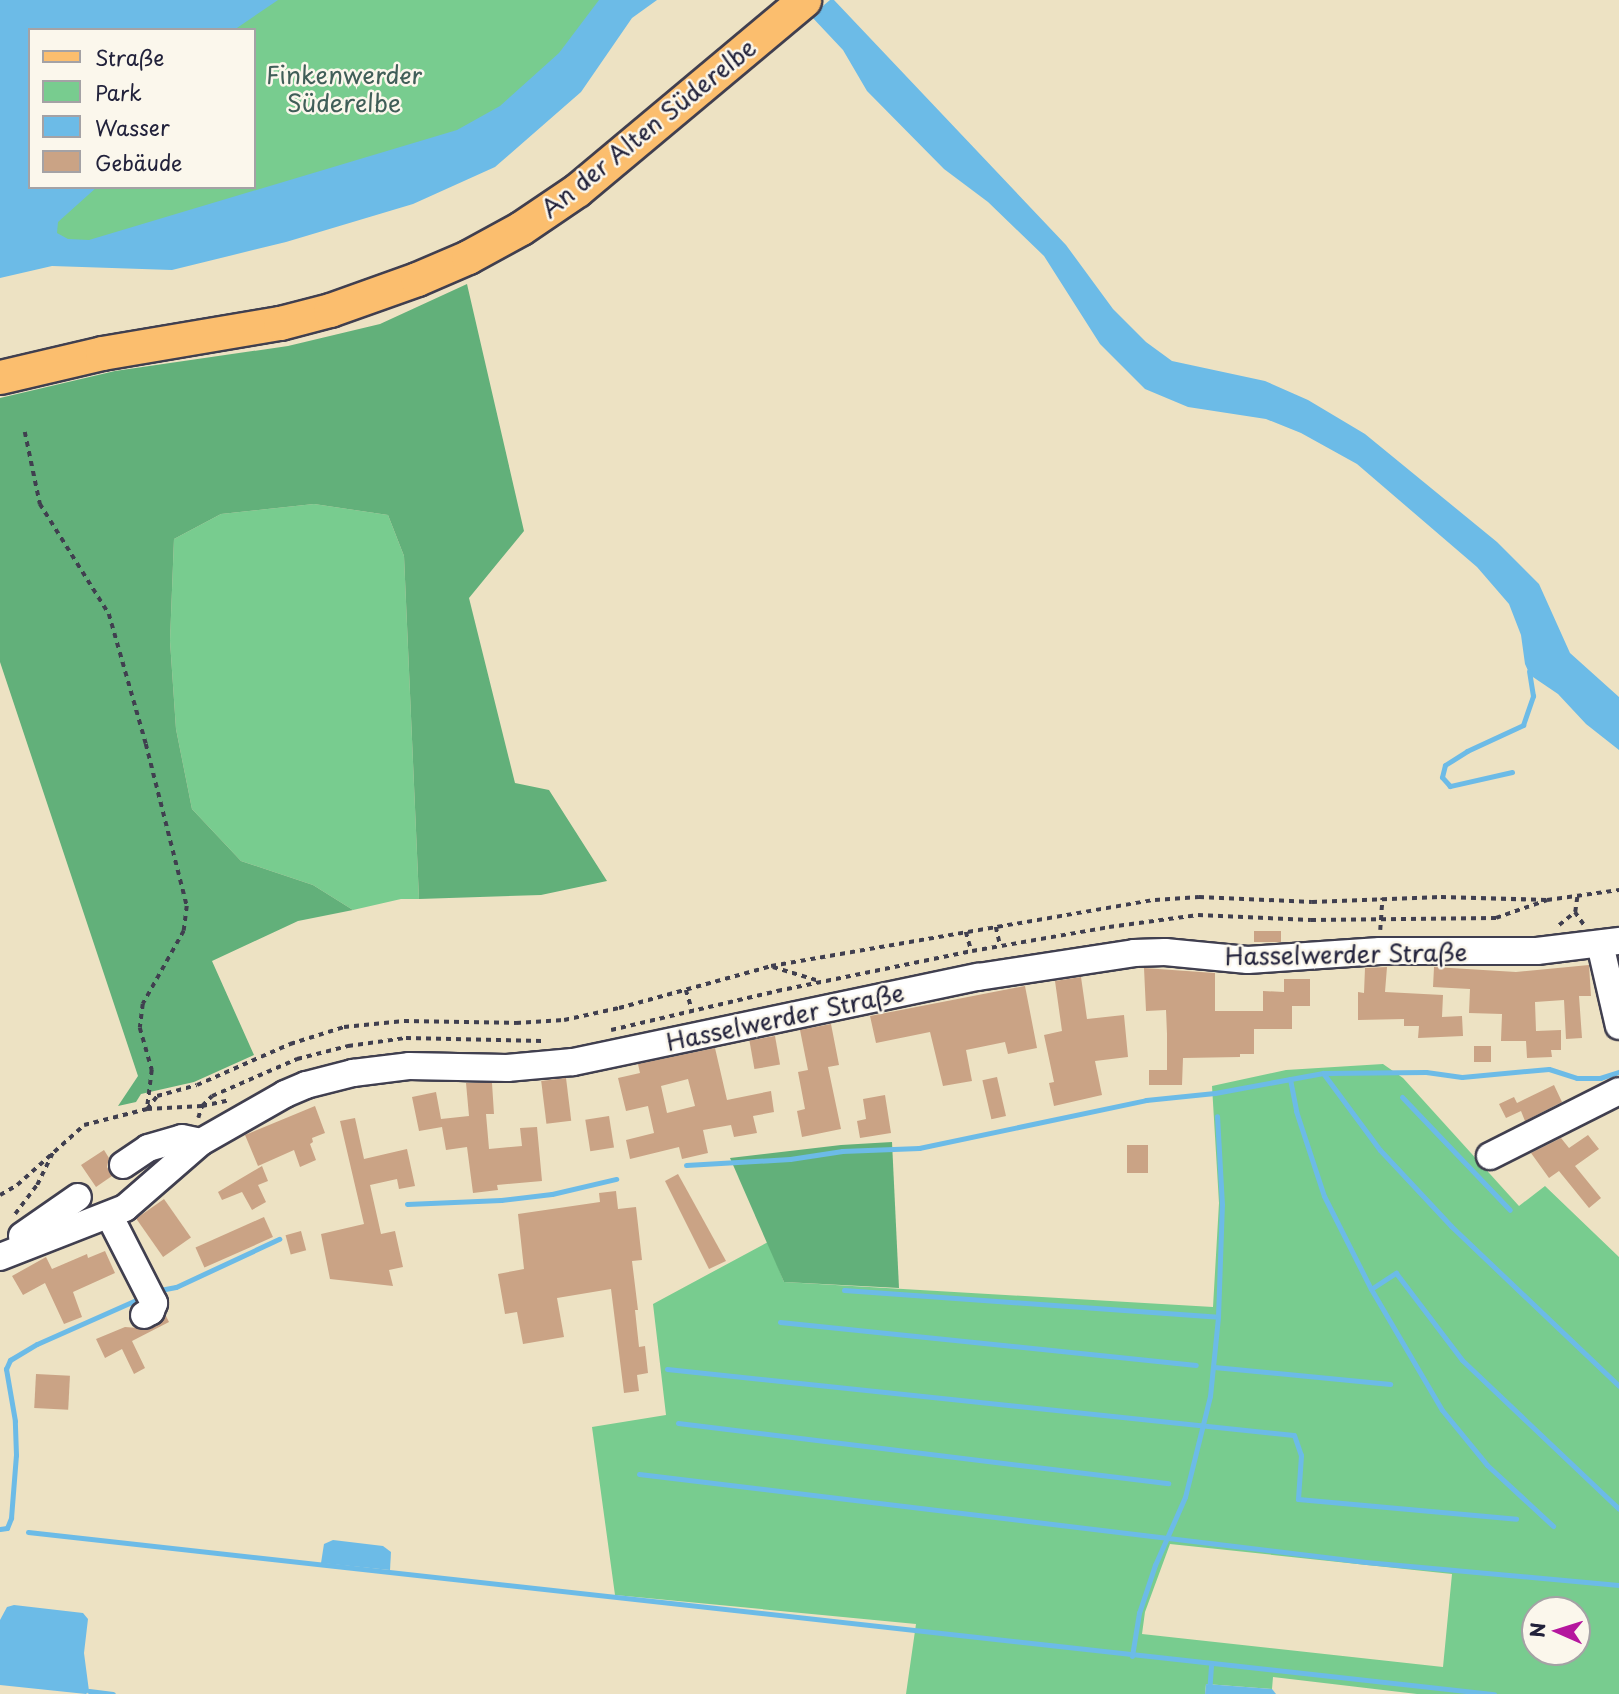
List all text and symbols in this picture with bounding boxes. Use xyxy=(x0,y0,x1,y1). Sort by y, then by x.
legend xyxy=(28,28,256,189)
street label: An der Alten Süderelbe xyxy=(534,32,762,224)
text: Straße xyxy=(95,41,164,73)
park label: Finkenwerder Süderelbe xyxy=(266,61,422,117)
text: Park xyxy=(95,76,142,108)
text: Wasser xyxy=(95,111,170,143)
text: Gebäude xyxy=(95,146,182,178)
street label: Hasselwerder Straße xyxy=(1224,937,1468,971)
street label: Hasselwerder Straße xyxy=(663,978,907,1056)
north arrow xyxy=(1521,1596,1591,1666)
text: N xyxy=(1523,1622,1551,1638)

